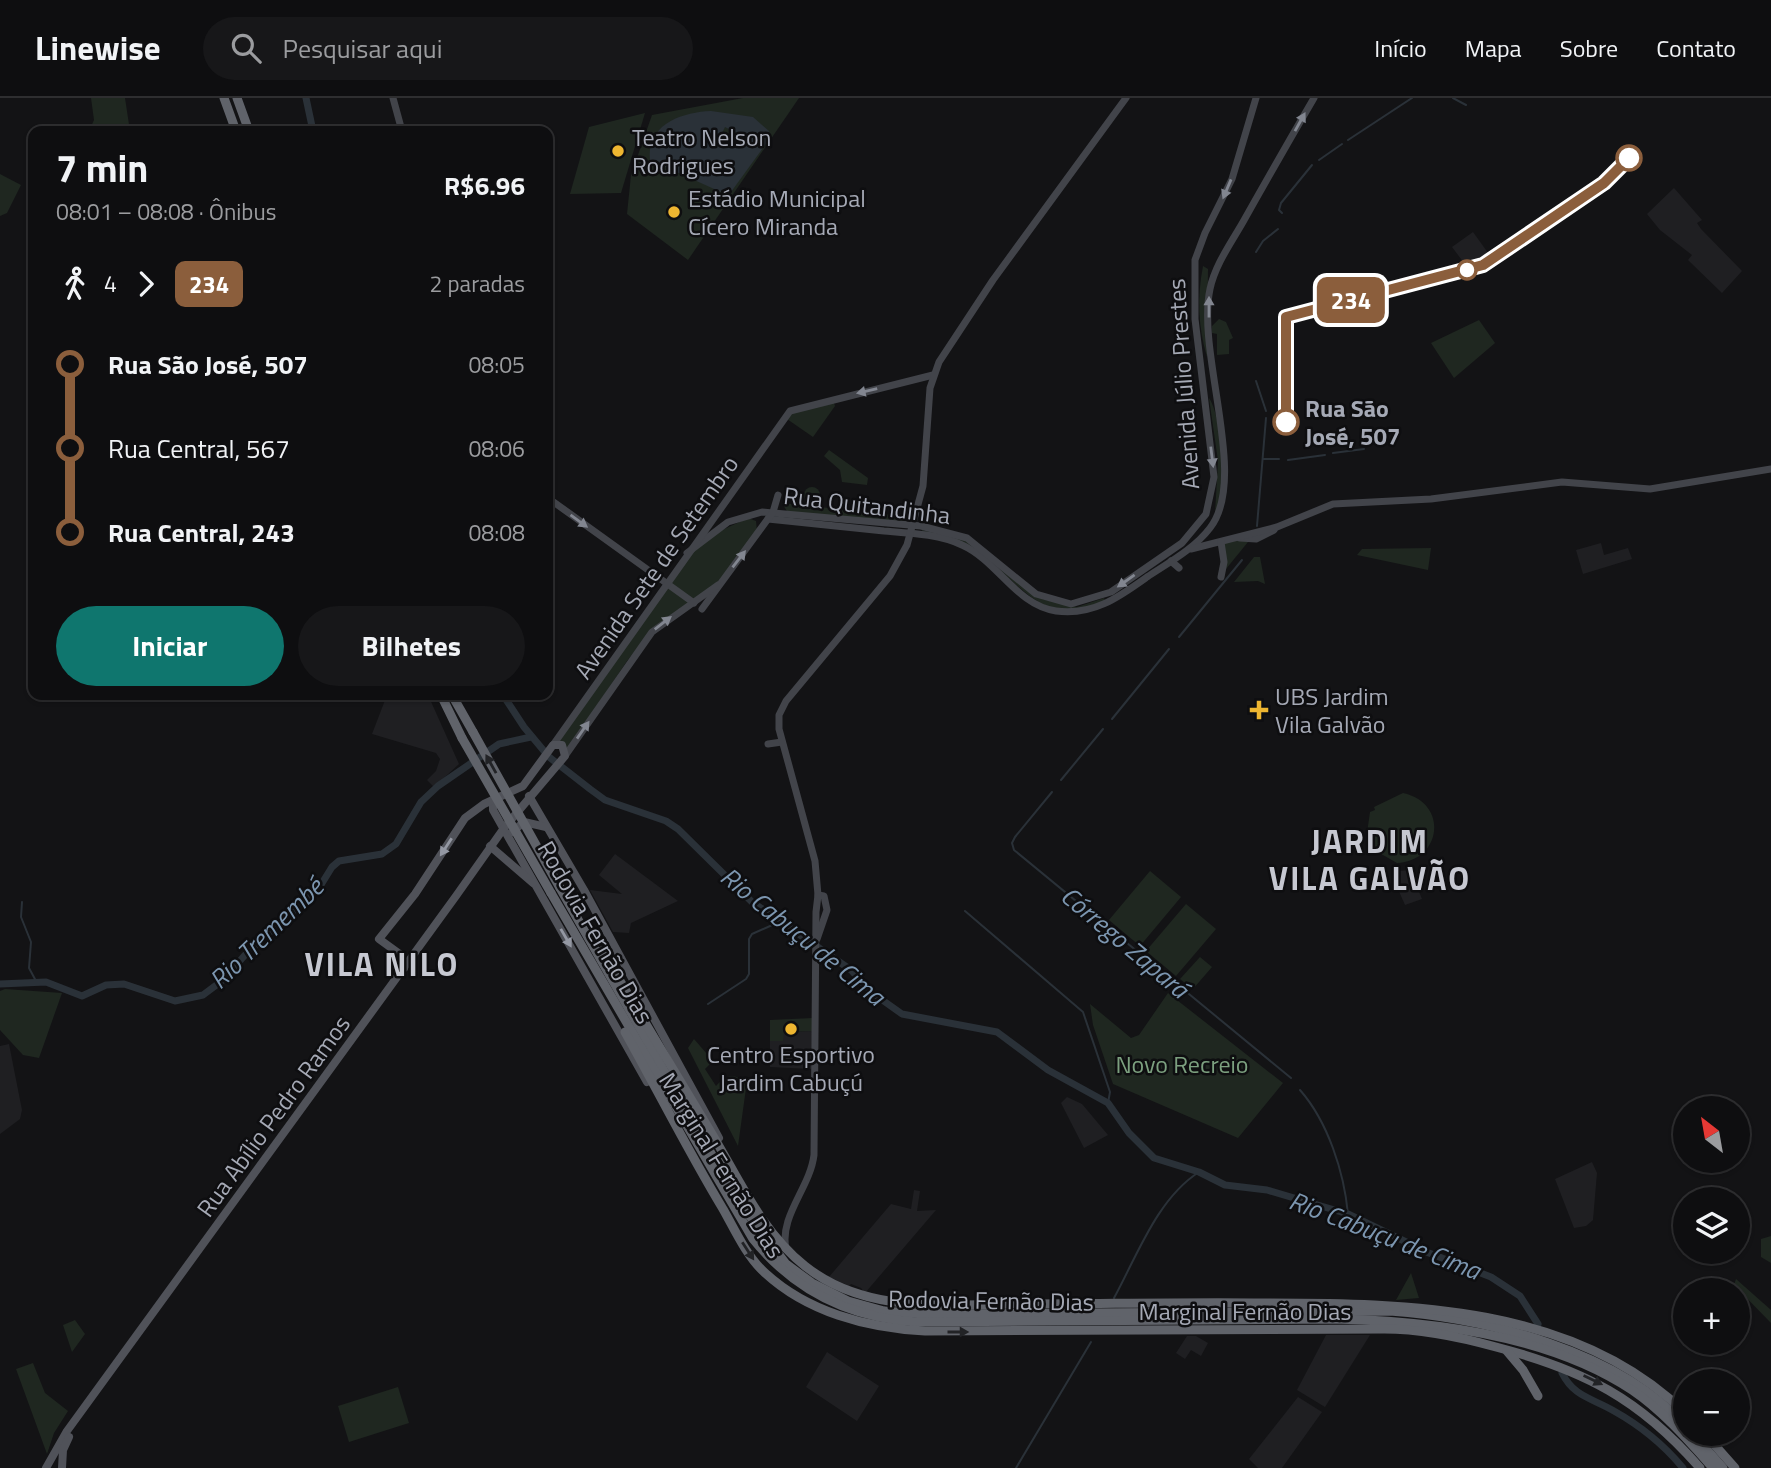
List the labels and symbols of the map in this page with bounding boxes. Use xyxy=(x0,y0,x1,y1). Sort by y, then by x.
one-way arrow xyxy=(1294,112,1306,131)
place label: Teatro Nelson Rodrigues xyxy=(632,119,772,183)
marker: Teatro Nelson Rodrigues xyxy=(610,143,626,159)
unlabelled marker xyxy=(1616,145,1642,171)
one-way arrow xyxy=(1222,179,1233,200)
place label: Estádio Municipal Cícero Miranda xyxy=(688,180,866,244)
marker: Estádio Municipal Cícero Miranda xyxy=(666,204,682,220)
unlabelled marker xyxy=(1457,260,1477,280)
street label: Avenida Júlio Prestes xyxy=(1158,277,1208,491)
line badge: 234 xyxy=(1311,277,1391,323)
one-way arrow xyxy=(1203,296,1215,318)
one-way arrow xyxy=(855,386,877,397)
place label: Rua São José, 507 xyxy=(1305,390,1400,454)
marker: Rua São José, 507 xyxy=(1273,409,1299,435)
one-way arrow xyxy=(1207,447,1218,469)
street label: Avenida Sete de Setembro xyxy=(565,448,747,686)
street label: Rua Quitandinha xyxy=(782,477,952,533)
one-way arrow xyxy=(570,514,588,528)
one-way arrow xyxy=(731,550,746,567)
one-way arrow xyxy=(1117,574,1135,588)
one-way arrow xyxy=(654,615,672,630)
place label: UBS Jardim Vila Galvão xyxy=(1275,678,1389,742)
marker: UBS Jardim Vila Galvão xyxy=(1249,700,1269,720)
one-way arrow xyxy=(576,721,590,739)
one-way arrow xyxy=(485,755,497,774)
district label: JARDIM VILA GALVÃO xyxy=(1269,817,1471,902)
street label: Rodovia Fernão Dias xyxy=(529,834,663,1030)
one-way arrow xyxy=(439,837,452,857)
water label: Rio Cabuçu de Cima xyxy=(712,857,895,1016)
water label: Rio Tremembé xyxy=(200,867,334,998)
water label: Córrego Zapará xyxy=(1052,877,1199,1009)
one-way arrow xyxy=(560,928,572,947)
district label: VILA NILO xyxy=(305,940,459,988)
street label: Rua Abílio Pedro Ramos xyxy=(187,1008,359,1224)
marker: Centro Esportivo Jardim Cabuçú xyxy=(783,1021,799,1037)
place label: Centro Esportivo Jardim Cabuçú xyxy=(707,1036,875,1100)
park label: Novo Recreio xyxy=(1115,1046,1249,1082)
street label: Marginal Fernão Dias xyxy=(650,1065,794,1265)
north arrow xyxy=(1673,1096,1750,1172)
water label: Rio Cabuçu de Cima xyxy=(1284,1181,1488,1290)
one-way arrow xyxy=(742,1242,755,1261)
street label: Rodovia Fernão Dias xyxy=(888,1280,1094,1320)
street label: Marginal Fernão Dias xyxy=(1138,1293,1352,1329)
one-way arrow xyxy=(948,1326,970,1338)
one-way arrow xyxy=(1583,1374,1603,1386)

